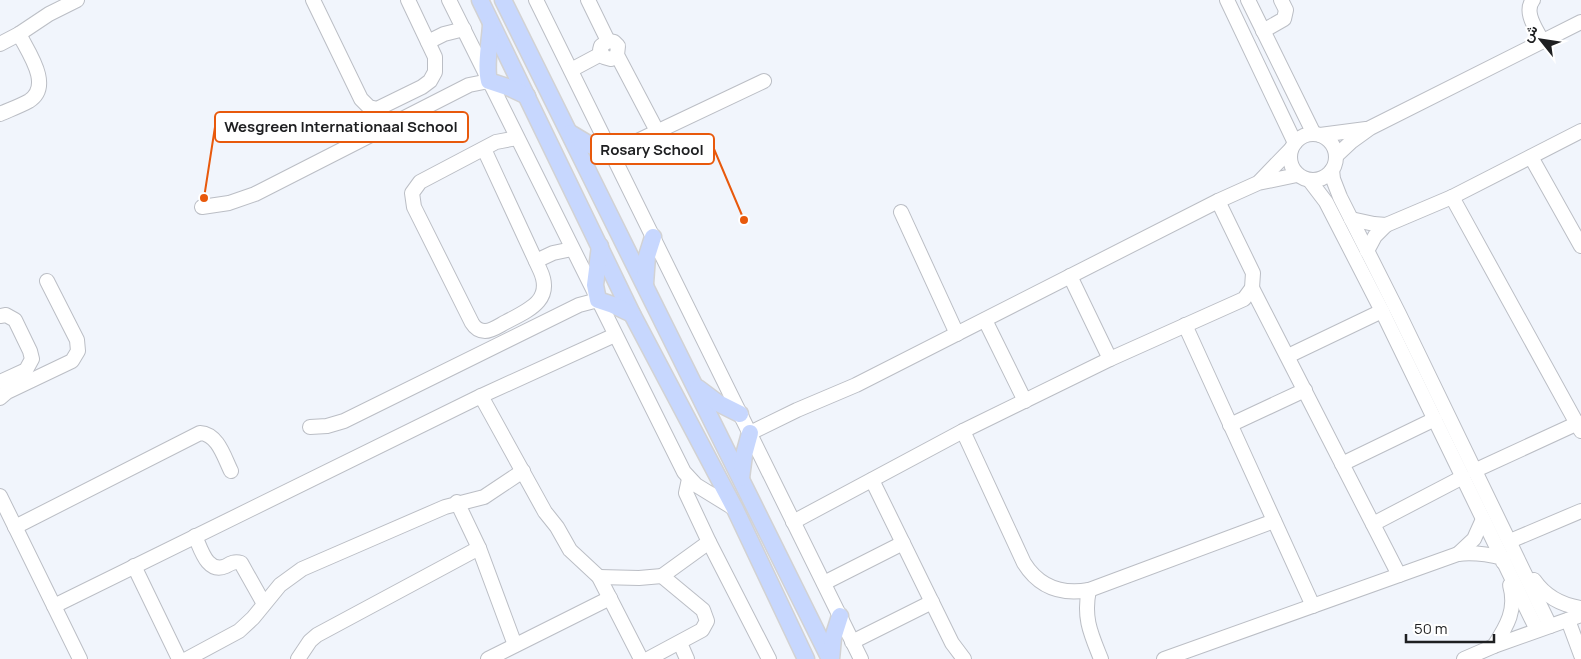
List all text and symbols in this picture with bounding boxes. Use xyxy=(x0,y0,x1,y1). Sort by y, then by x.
north arrow xyxy=(1516,15,1566,65)
text: ش xyxy=(1517,21,1542,45)
callout: Wesgreen Internationaal School xyxy=(215,112,468,142)
text: Wesgreen Internationaal School xyxy=(224,116,458,137)
callout: Rosary School xyxy=(591,134,714,164)
text: Rosary School xyxy=(600,139,704,160)
scale bar xyxy=(1406,612,1494,644)
text: 50 m xyxy=(1414,618,1448,639)

